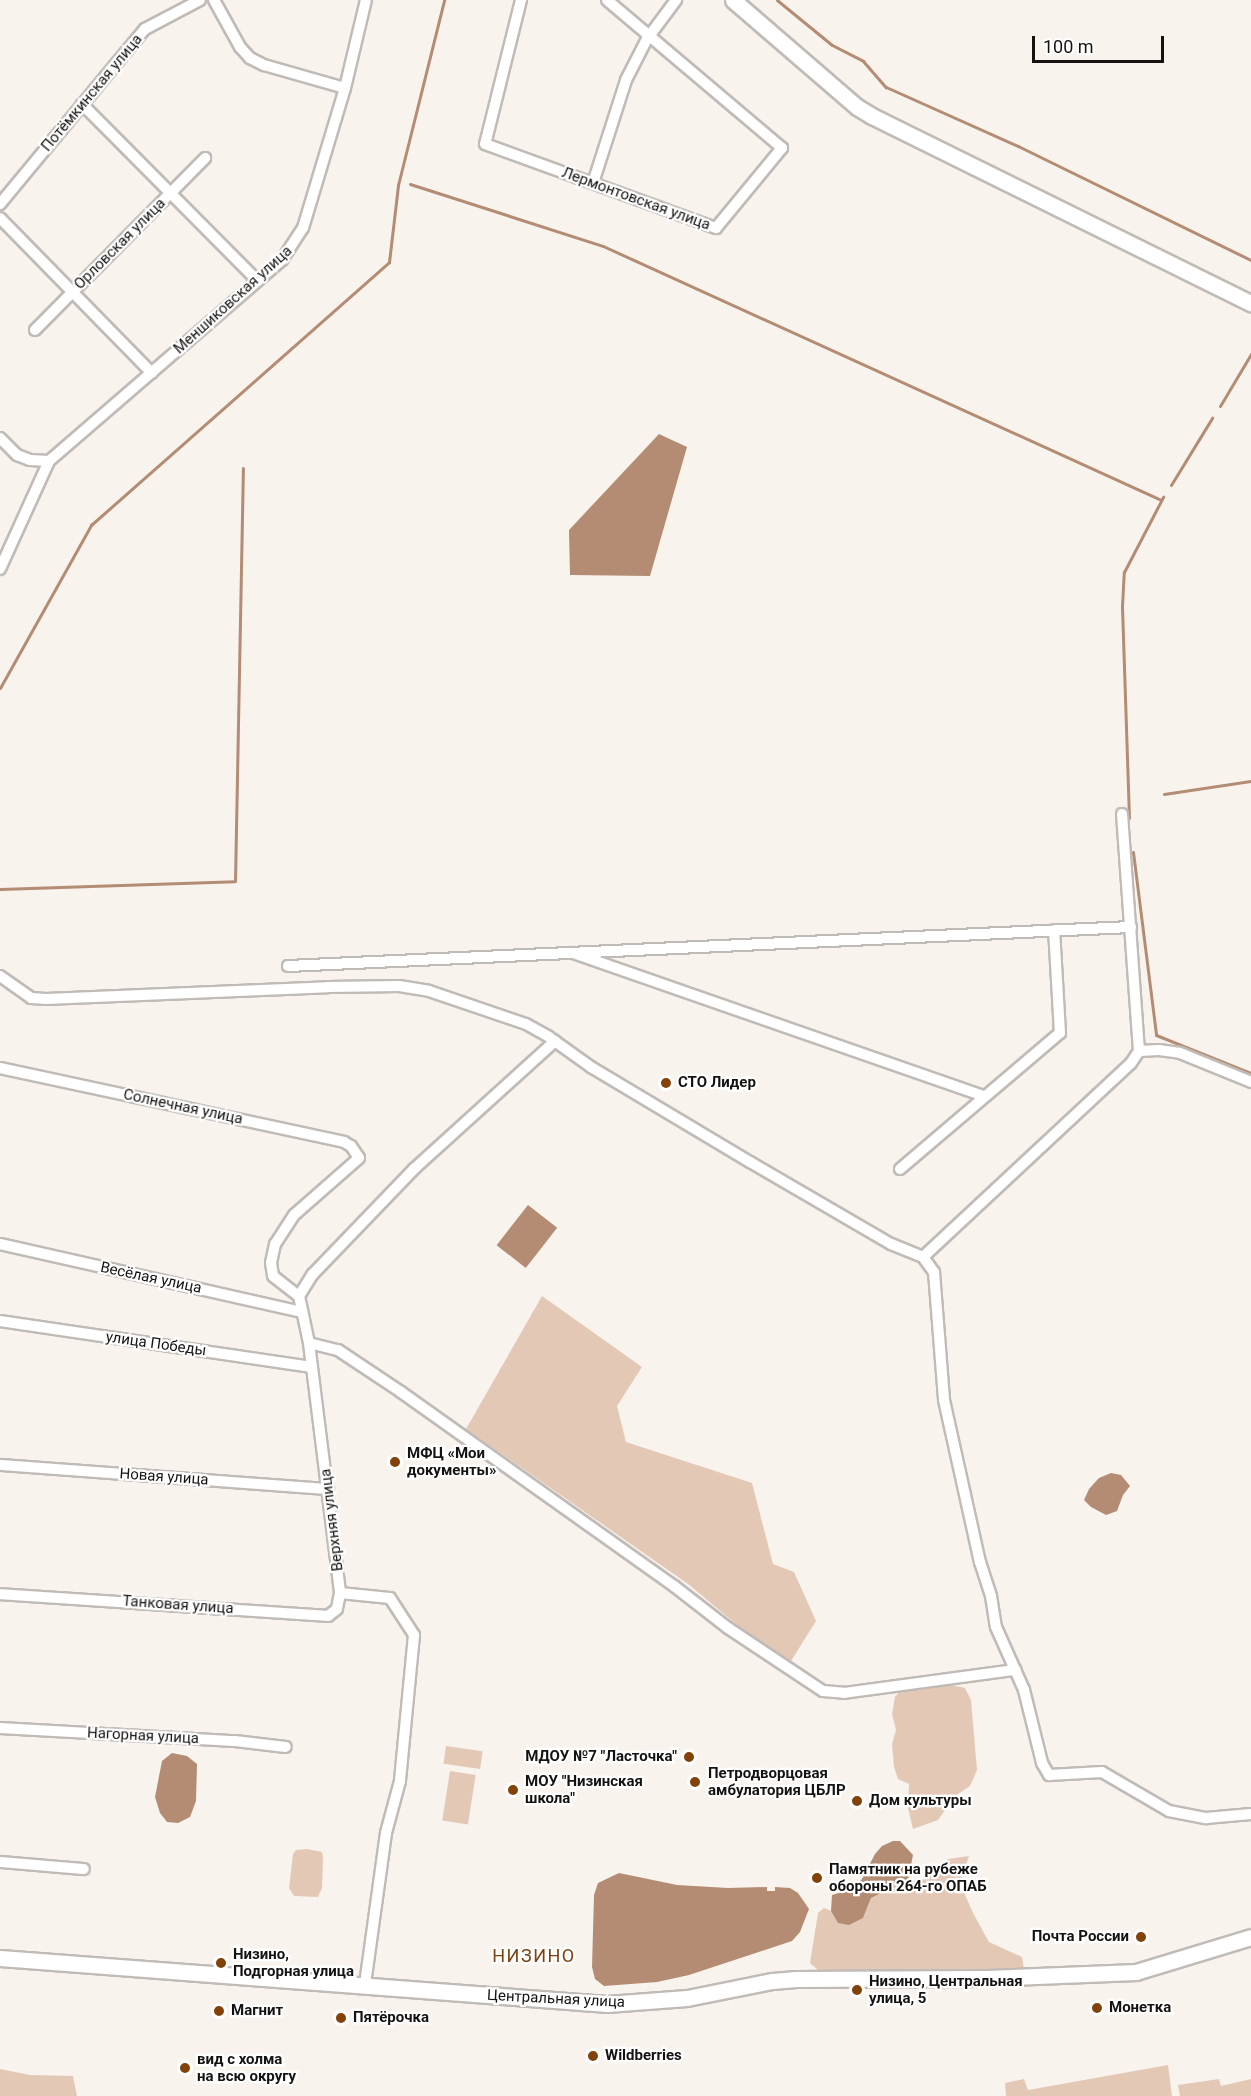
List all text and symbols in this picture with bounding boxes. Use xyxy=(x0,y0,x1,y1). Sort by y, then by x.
scale bar xyxy=(1035,24,1167,62)
street label: Потёмкинская улица xyxy=(38,31,146,155)
text: 100 m xyxy=(1043,36,1094,57)
street label: Лермонтовская улица xyxy=(559,164,713,234)
street label: Орловская улица xyxy=(71,195,169,293)
street label: Меншиковская улица xyxy=(170,242,296,358)
place label: СТО Лидер xyxy=(678,1074,756,1092)
marker: СТО Лидер xyxy=(659,1076,673,1090)
street label: Солнечная улица xyxy=(122,1086,244,1128)
street label: Весёлая улица xyxy=(99,1258,203,1298)
street label: улица Победы xyxy=(105,1328,207,1360)
place label: МФЦ «Мои документы» xyxy=(407,1444,496,1479)
marker: МФЦ «Мои документы» xyxy=(388,1455,402,1469)
street label: Новая улица xyxy=(119,1465,209,1489)
street label: Верхняя улица xyxy=(317,1468,347,1572)
street label: Танковая улица xyxy=(122,1592,234,1618)
street label: Нагорная улица xyxy=(87,1724,199,1748)
place label: МДОУ №7 "Ласточка" xyxy=(525,1748,677,1766)
marker: МДОУ №7 "Ласточка" xyxy=(682,1750,696,1764)
place label: Петродворцовая амбулатория ЦБЛР xyxy=(708,1764,846,1799)
place label: МОУ "Низинская школа" xyxy=(525,1772,643,1807)
marker: Петродворцовая амбулатория ЦБЛР xyxy=(686,1773,704,1791)
marker: МОУ "Низинская школа" xyxy=(506,1783,520,1797)
place label: Дом культуры xyxy=(869,1792,972,1810)
marker: Дом культуры xyxy=(850,1794,864,1808)
place label: Памятник на рубеже обороны 264-го ОПАБ xyxy=(829,1860,987,1895)
marker: Памятник на рубеже обороны 264-го ОПАБ xyxy=(810,1871,824,1885)
place label: Почта России xyxy=(1032,1928,1129,1946)
marker: Почта России xyxy=(1134,1930,1148,1944)
place label: Низино, Подгорная улица xyxy=(233,1945,354,1980)
district label: НИЗИНО xyxy=(492,1945,576,1967)
marker: Низино, Подгорная улица xyxy=(214,1956,228,1970)
place label: Низино, Центральная улица, 5 xyxy=(869,1972,1023,2007)
marker: Низино, Центральная улица, 5 xyxy=(850,1983,864,1997)
street label: Центральная улица xyxy=(487,1986,625,2012)
place label: Монетка xyxy=(1109,1999,1171,2017)
marker: Монетка xyxy=(1090,2001,1104,2015)
place label: Магнит xyxy=(231,2002,283,2020)
marker: Магнит xyxy=(212,2004,226,2018)
place label: Пятёрочка xyxy=(353,2009,429,2027)
marker: Пятёрочка xyxy=(334,2011,348,2025)
place label: Wildberries xyxy=(605,2047,682,2065)
marker: Wildberries xyxy=(586,2049,600,2063)
place label: вид с холма на всю округу xyxy=(197,2050,296,2085)
marker: вид с холма на всю округу xyxy=(178,2061,192,2075)

